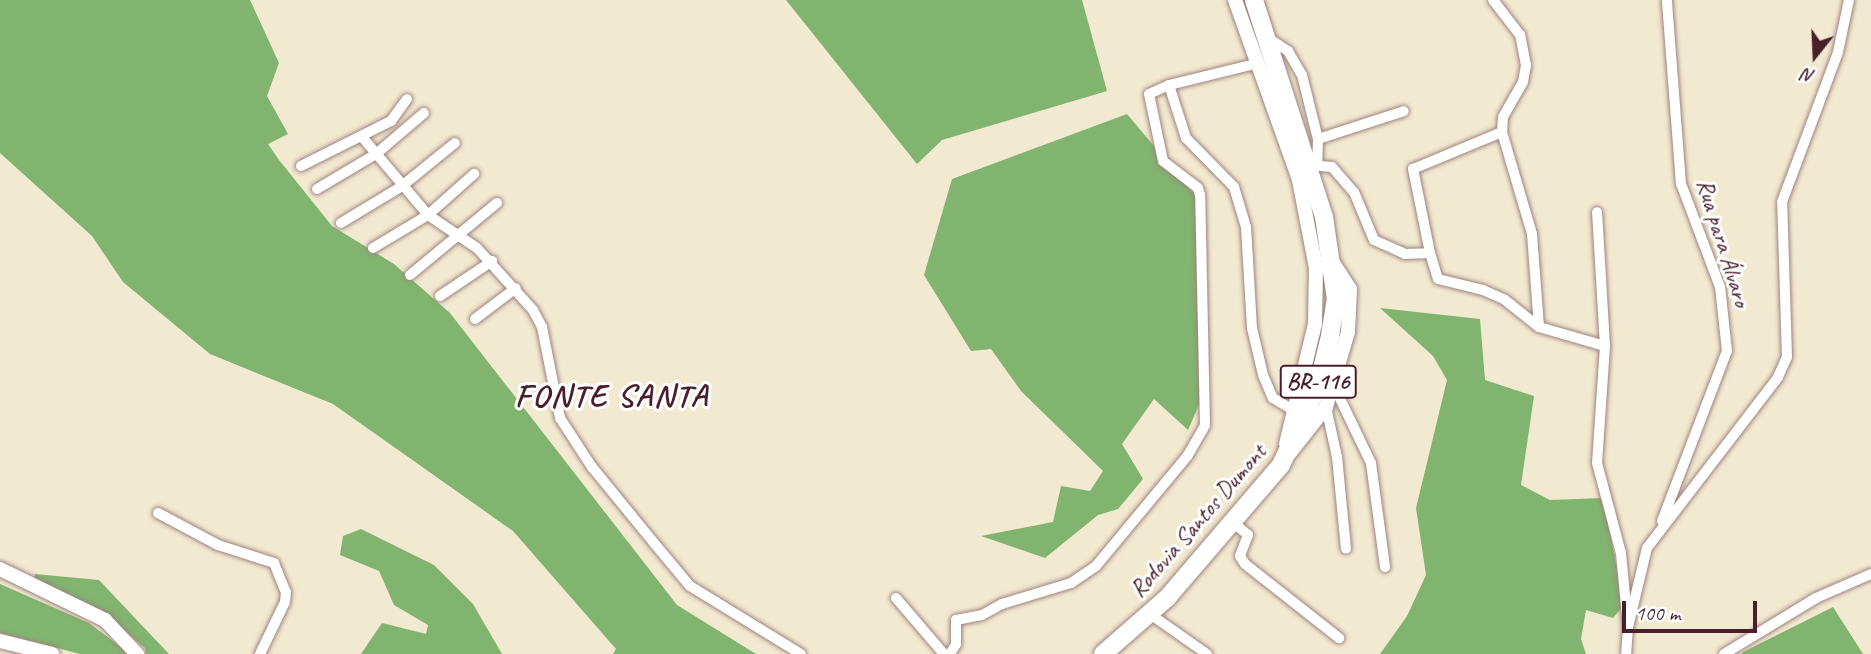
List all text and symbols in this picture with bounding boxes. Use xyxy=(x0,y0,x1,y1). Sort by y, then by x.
north arrow xyxy=(1780,21,1850,91)
text: N xyxy=(1799,63,1818,89)
street label: Rua para Álvaro xyxy=(1690,176,1756,310)
road number: BR-116 xyxy=(1280,362,1356,402)
district label: FONTE SANTA xyxy=(517,377,707,415)
street label: Rodovia Santos Dumont xyxy=(1123,438,1273,604)
scale bar xyxy=(1626,588,1761,632)
text: 100 m xyxy=(1635,600,1680,626)

